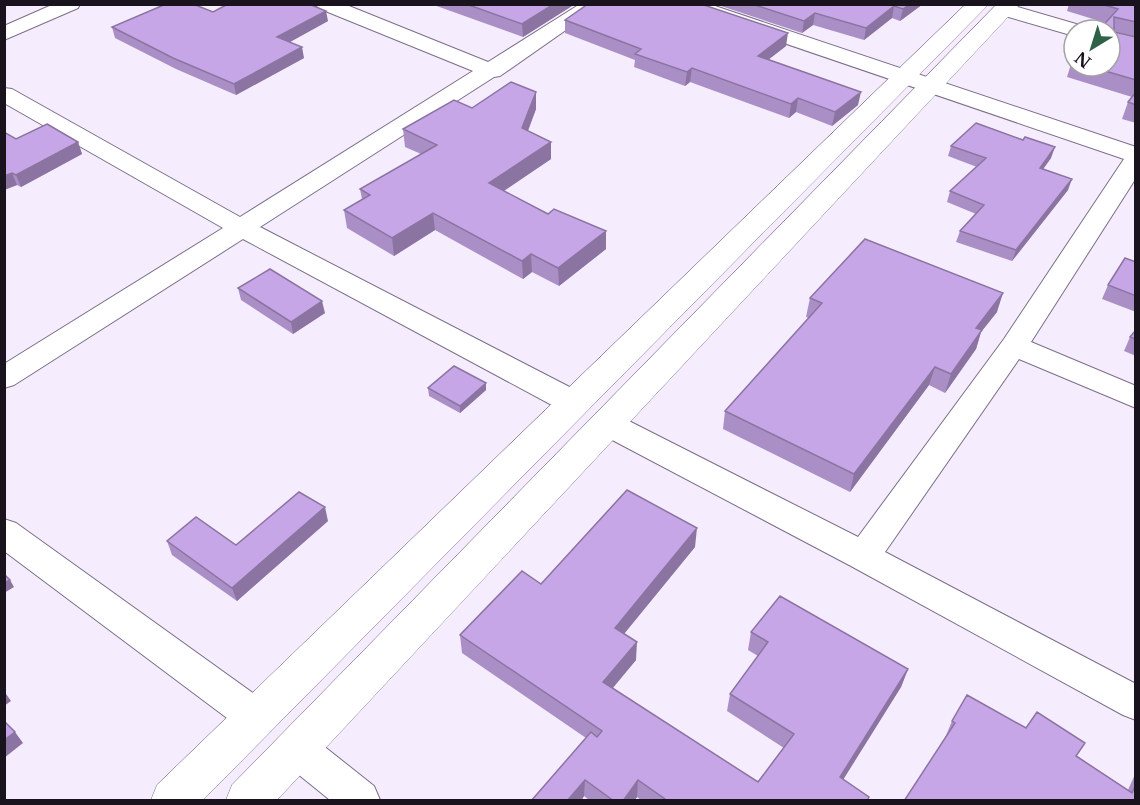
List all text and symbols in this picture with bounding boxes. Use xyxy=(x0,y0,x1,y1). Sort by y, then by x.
north arrow xyxy=(1062,18,1122,78)
text: N xyxy=(1071,47,1095,72)

